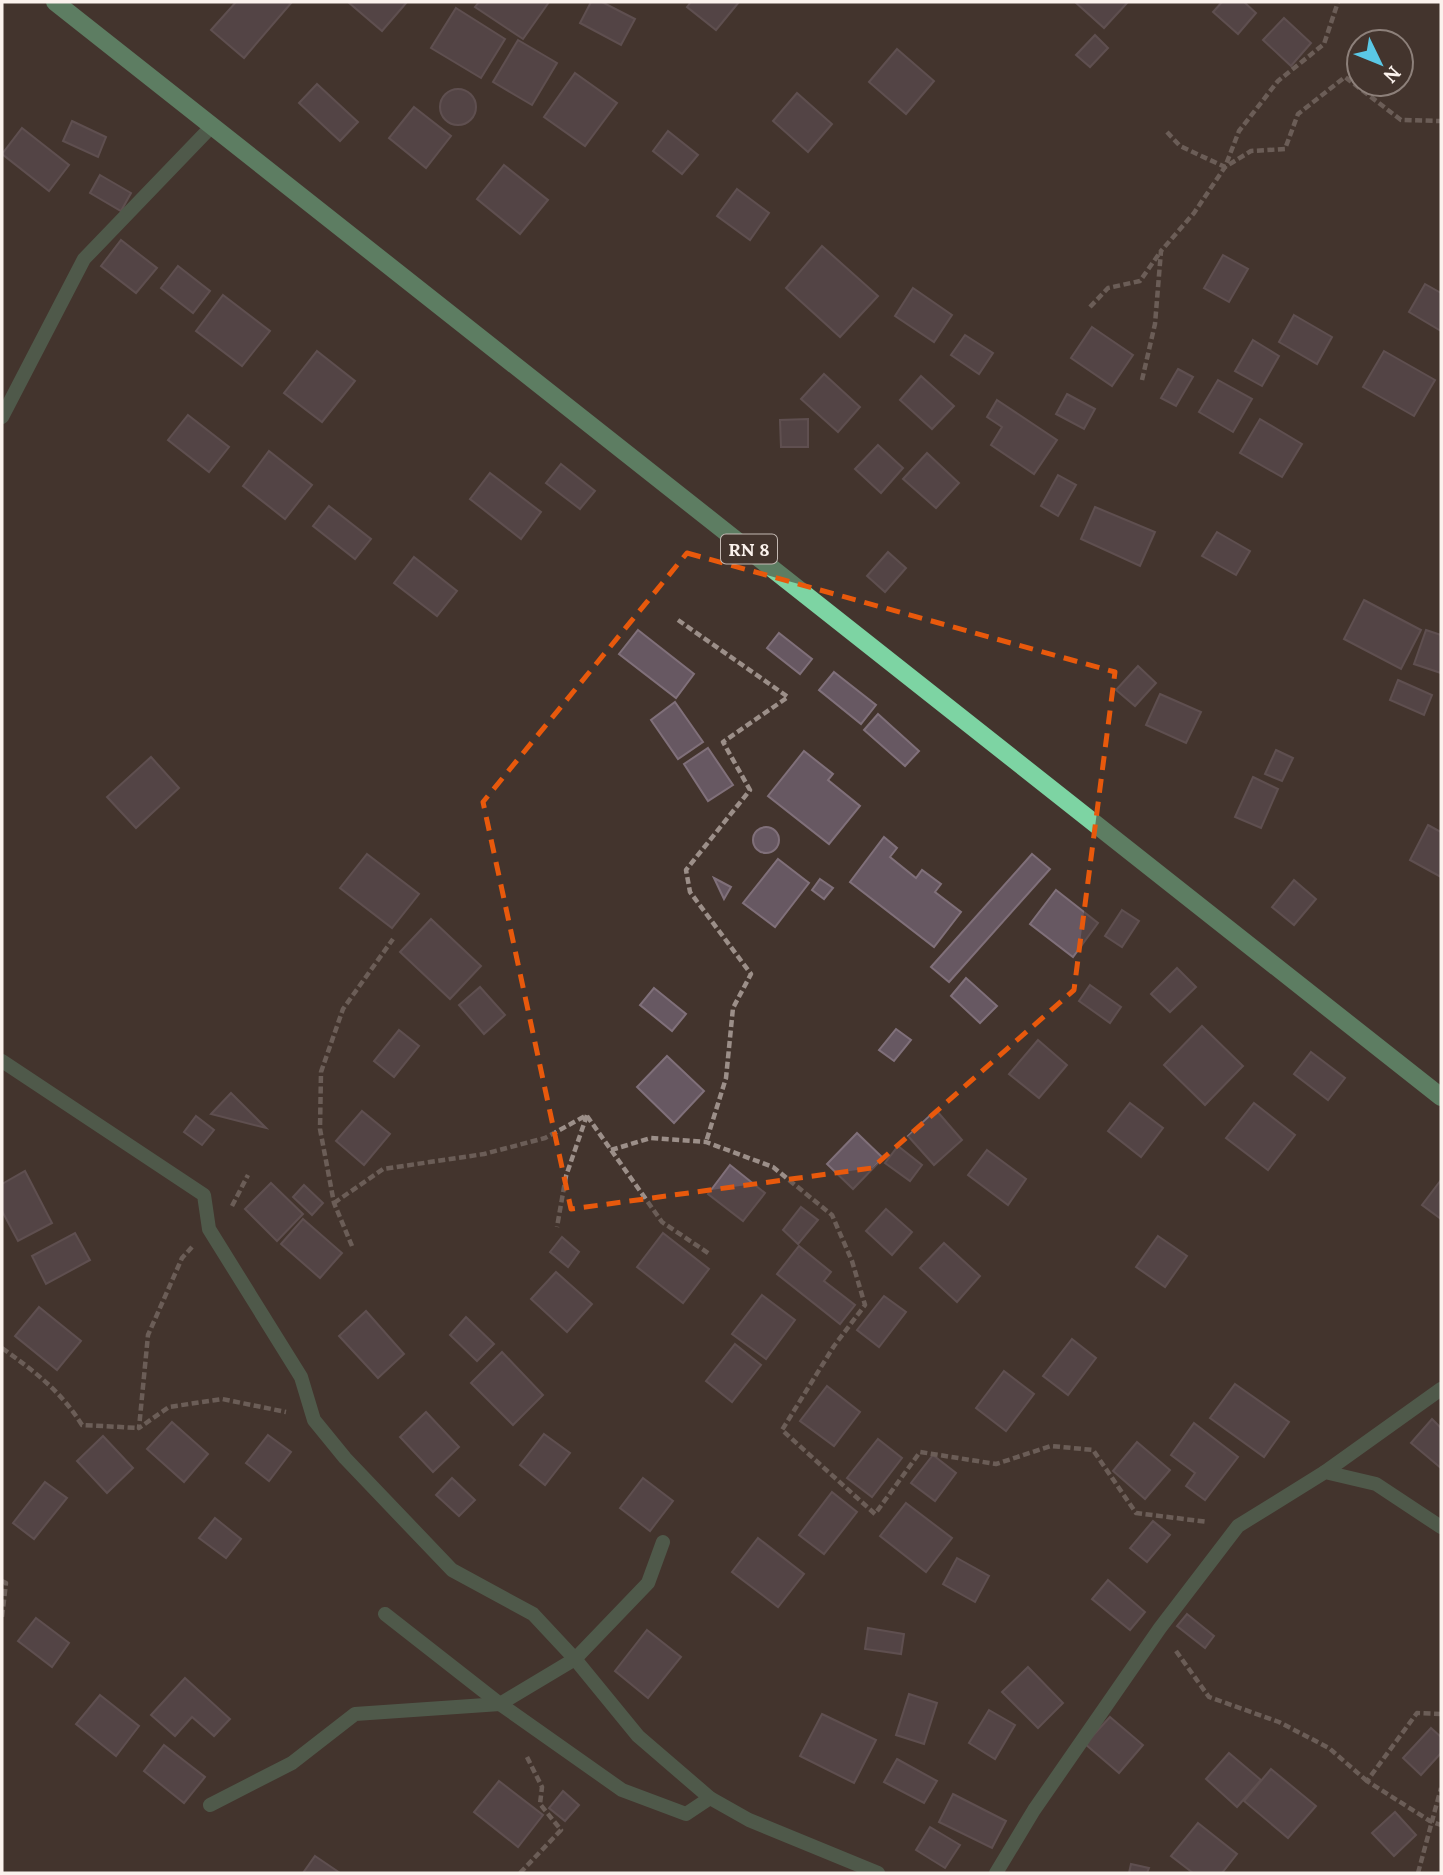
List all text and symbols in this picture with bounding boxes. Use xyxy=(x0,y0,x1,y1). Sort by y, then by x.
north arrow xyxy=(1345,28,1415,98)
text: N xyxy=(1378,61,1406,88)
road number: RN 8 xyxy=(721,534,777,564)

